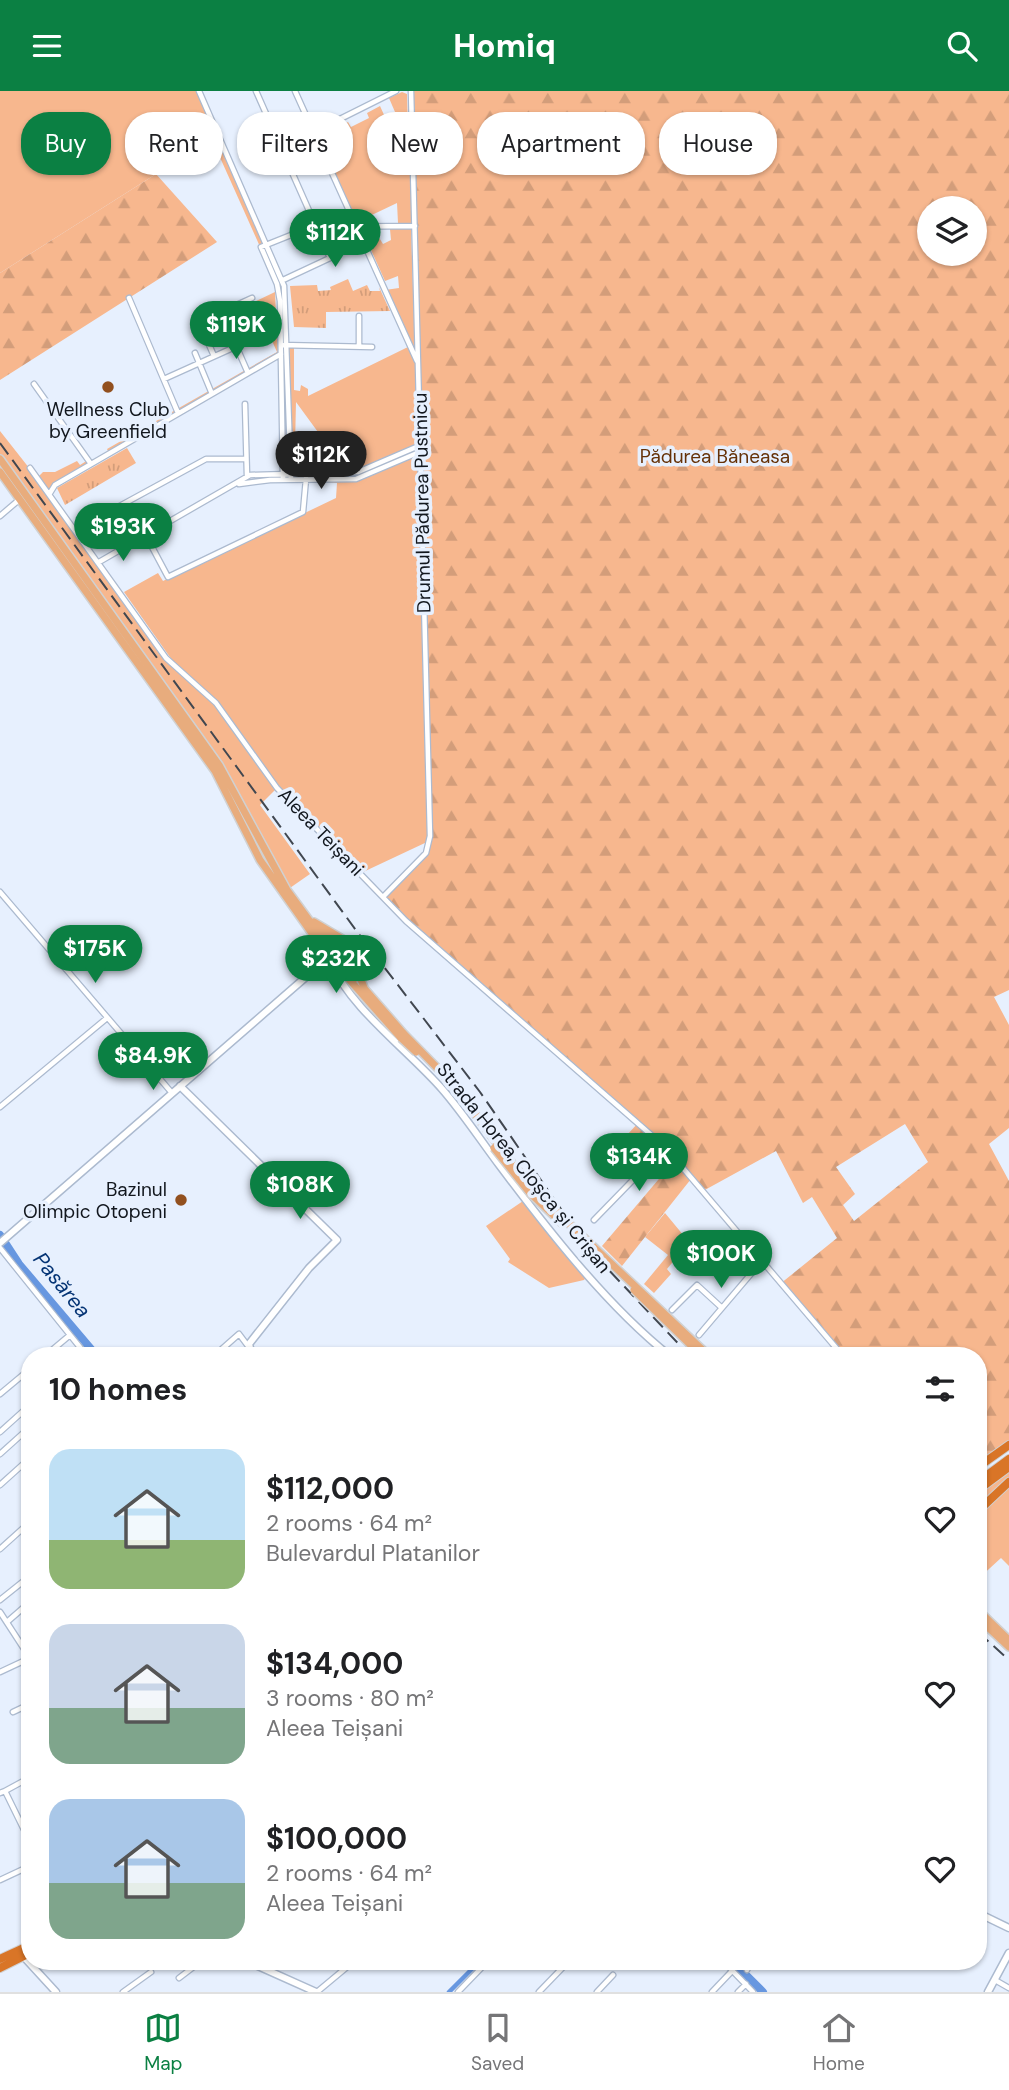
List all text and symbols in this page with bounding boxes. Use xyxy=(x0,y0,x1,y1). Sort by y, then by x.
text: Homiq xyxy=(453,25,556,67)
icon: menu xyxy=(28,27,66,65)
icon: search xyxy=(943,27,981,65)
chip: Buy xyxy=(21,112,111,175)
chip: Rent xyxy=(125,112,223,175)
chip: Filters xyxy=(237,112,353,175)
chip: New xyxy=(367,112,463,175)
chip: Apartment xyxy=(477,112,645,175)
chip: House xyxy=(659,112,777,175)
map controls xyxy=(917,196,987,266)
button: layers xyxy=(917,196,987,266)
pin: $112K xyxy=(286,209,384,269)
text: $112K xyxy=(306,217,364,247)
pin: $119K xyxy=(187,301,285,361)
text: $119K xyxy=(206,309,266,339)
marker: Wellness Club by Greenfield xyxy=(100,379,116,395)
street label: Drumul Pădurea Pustnicu xyxy=(408,393,436,613)
place label: Wellness Club by Greenfield xyxy=(46,397,170,444)
pin: $112K xyxy=(272,431,370,491)
text: $112K xyxy=(292,439,350,469)
park label: Pădurea Băneasa xyxy=(640,444,790,469)
pin: $193K xyxy=(74,503,172,563)
text: $193K xyxy=(90,511,156,541)
street label: Aleea Teișani xyxy=(273,783,369,881)
pin: $175K xyxy=(46,925,144,985)
text: $175K xyxy=(63,933,127,963)
pin: $232K xyxy=(287,935,385,995)
text: $232K xyxy=(301,943,371,973)
pin: $84.9K xyxy=(96,1033,210,1092)
text: $84.9K xyxy=(114,1040,192,1070)
street label: Strada Horea, Cloșca și Crișan xyxy=(431,1058,617,1278)
pin: $134K xyxy=(590,1133,688,1193)
text: $134K xyxy=(606,1141,672,1171)
pin: $108K xyxy=(251,1161,349,1221)
text: $108K xyxy=(266,1169,334,1199)
place label: Bazinul Olimpic Otopeni xyxy=(23,1177,167,1224)
marker: Bazinul Olimpic Otopeni xyxy=(173,1192,189,1208)
pin: $100K xyxy=(672,1231,770,1290)
text: $100K xyxy=(686,1238,756,1268)
water label: Pasărea xyxy=(27,1246,97,1324)
text: 10 homes xyxy=(49,1370,187,1409)
icon: filters xyxy=(921,1370,959,1408)
text: $112,000 xyxy=(266,1469,394,1508)
icon: home xyxy=(105,1477,189,1561)
icon: heart xyxy=(921,1500,959,1538)
text: 2 rooms · 64 m² xyxy=(266,1508,432,1538)
text: Bulevardul Platanilor xyxy=(266,1538,480,1568)
text: $134,000 xyxy=(266,1644,403,1683)
icon: home xyxy=(105,1652,189,1736)
icon: heart xyxy=(921,1675,959,1713)
text: 3 rooms · 80 m² xyxy=(266,1683,434,1713)
text: Aleea Teișani xyxy=(266,1713,403,1743)
text: $100,000 xyxy=(266,1819,407,1858)
icon: home xyxy=(105,1827,189,1911)
icon: heart xyxy=(921,1850,959,1888)
text: 2 rooms · 64 m² xyxy=(266,1858,432,1888)
text: Aleea Teișani xyxy=(266,1888,403,1918)
tab: Map xyxy=(144,2009,182,2076)
tab: Saved xyxy=(471,2009,524,2076)
tab: Home xyxy=(813,2009,865,2076)

